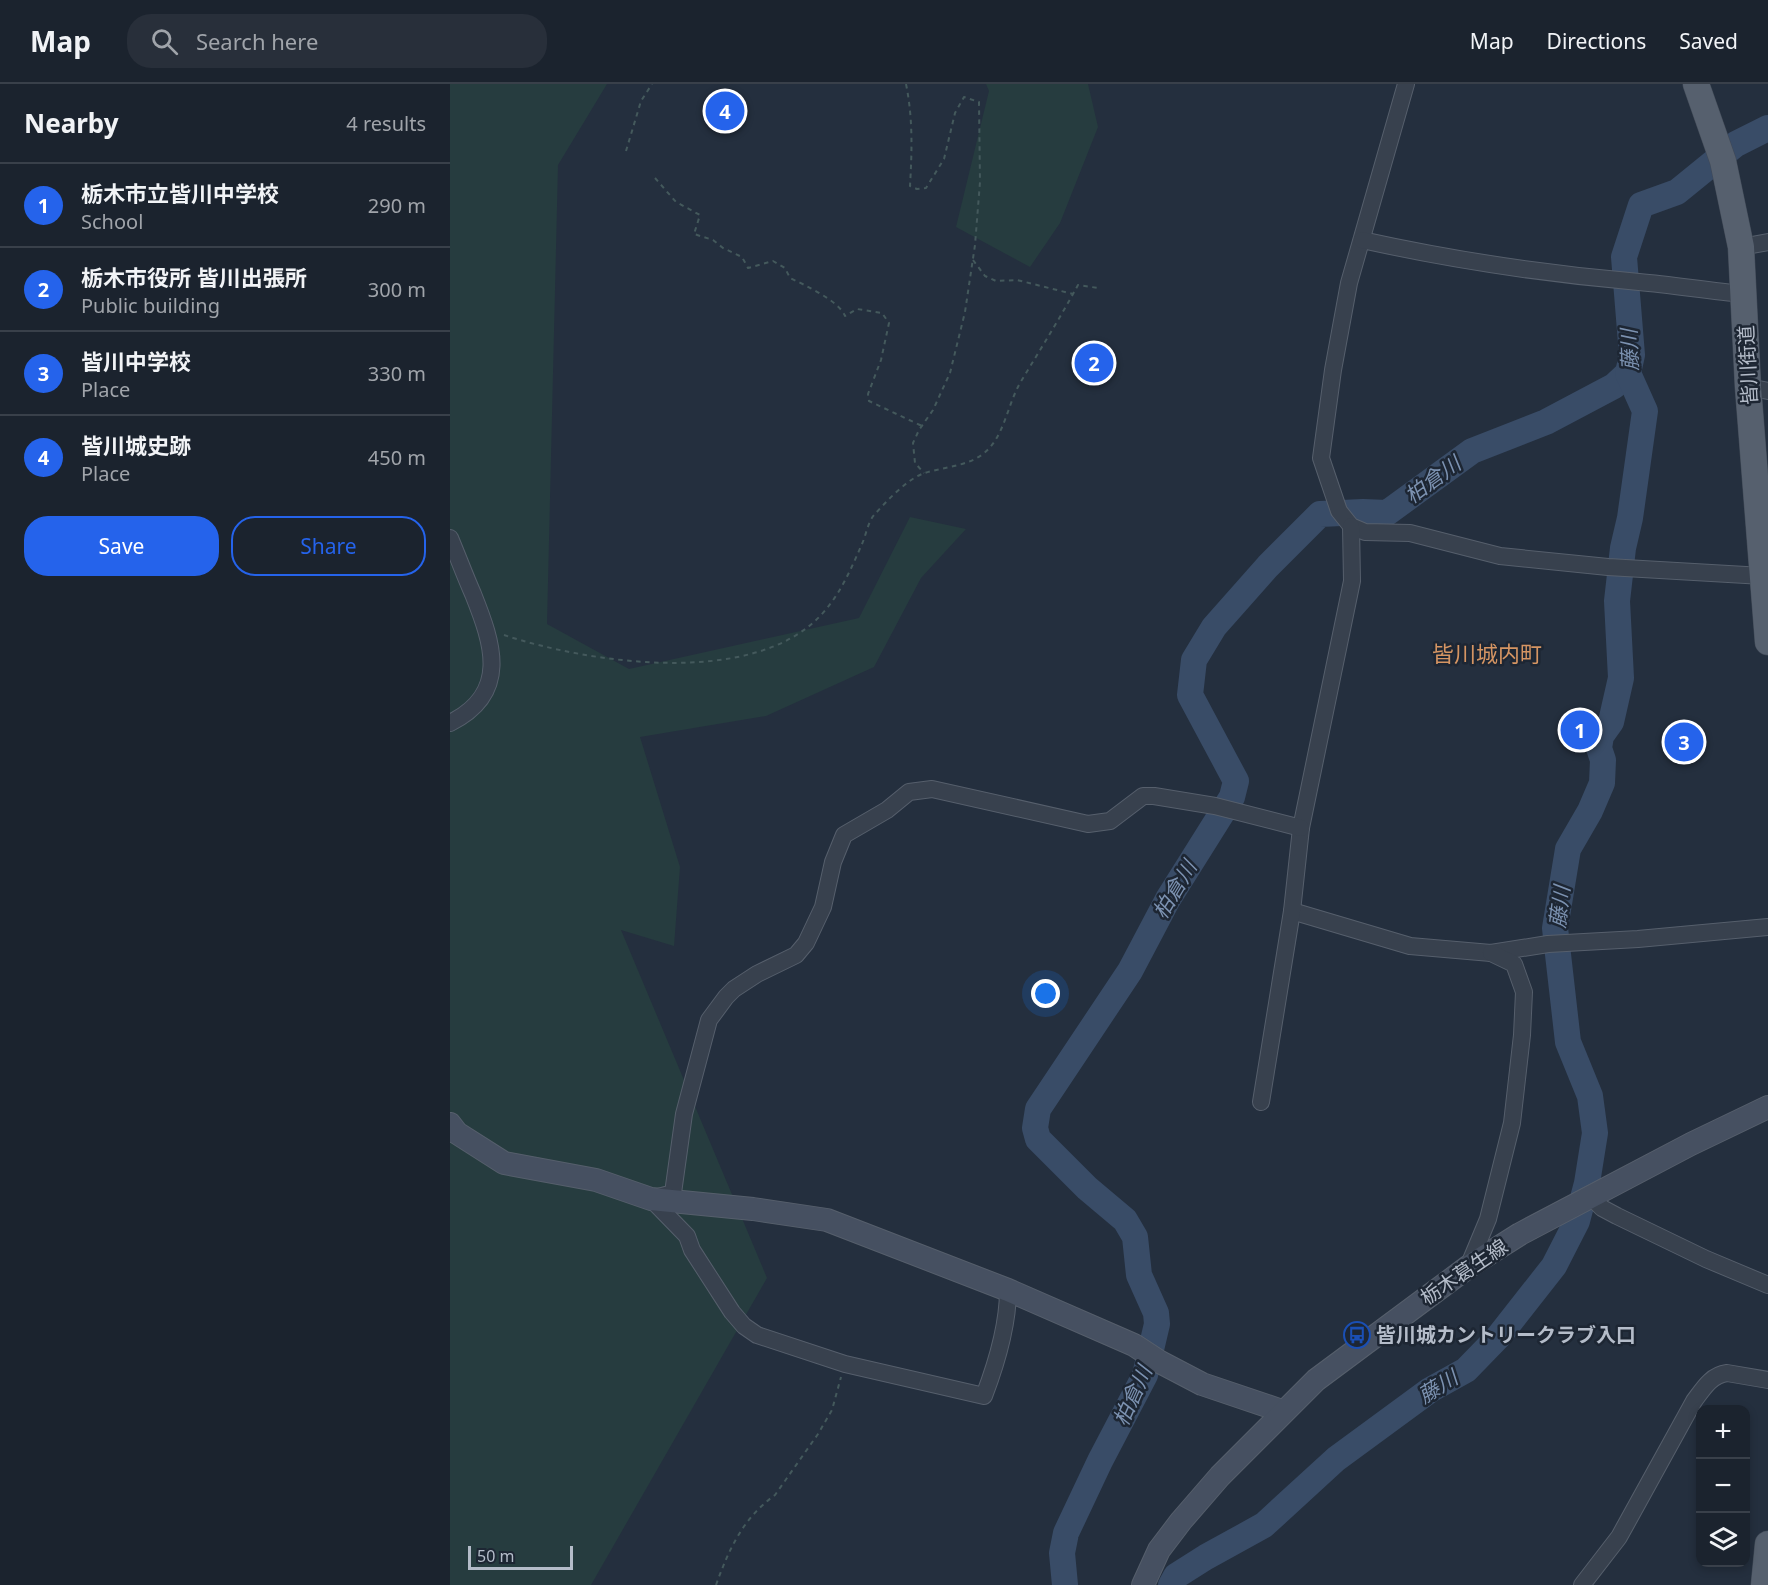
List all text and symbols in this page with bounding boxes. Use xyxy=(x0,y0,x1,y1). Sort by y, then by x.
search box xyxy=(127,14,547,68)
text: Map xyxy=(30,22,91,60)
icon: search xyxy=(148,25,181,58)
text: Search here xyxy=(196,26,318,56)
text: Map xyxy=(1470,27,1514,55)
text: Directions xyxy=(1547,27,1646,55)
text: Saved xyxy=(1679,27,1738,55)
pin: 4 xyxy=(706,88,744,134)
text: Nearby xyxy=(24,105,119,141)
text: 4 results xyxy=(346,110,426,137)
text: 栃木市立皆川中学校 xyxy=(81,178,279,208)
text: 1 xyxy=(38,192,49,219)
text: 290 m xyxy=(368,192,426,219)
text: School xyxy=(81,208,143,235)
text: 栃木市役所 皆川出張所 xyxy=(81,262,307,292)
text: 2 xyxy=(38,276,49,303)
text: 300 m xyxy=(368,276,426,303)
text: Public building xyxy=(81,292,220,319)
street label: 皆川街道 xyxy=(1732,324,1763,406)
water label: 藤川 xyxy=(1614,327,1644,372)
pin: 2 xyxy=(1074,340,1114,386)
text: 皆川中学校 xyxy=(81,346,191,376)
text: 3 xyxy=(38,360,49,387)
text: 330 m xyxy=(368,360,426,387)
text: Place xyxy=(81,376,130,403)
text: 皆川城史跡 xyxy=(81,430,191,460)
text: 4 xyxy=(38,444,49,471)
text: 450 m xyxy=(368,444,426,471)
water label: 柏倉川 xyxy=(1399,448,1468,509)
text: Place xyxy=(81,460,130,487)
button: Save xyxy=(24,516,219,576)
button: Share xyxy=(231,516,426,576)
district label: 皆川城内町 xyxy=(1432,638,1542,668)
pin: 1 xyxy=(1560,708,1600,752)
pin: 3 xyxy=(1664,720,1704,764)
water label: 柏倉川 xyxy=(1146,854,1203,924)
water label: 藤川 xyxy=(1543,882,1576,929)
your location xyxy=(1031,979,1060,1008)
street label: 栃木葛生線 xyxy=(1415,1232,1513,1311)
bus stop icon: 皆川城カントリークラブ入口 xyxy=(1342,1320,1372,1350)
place label: 皆川城カントリークラブ入口 xyxy=(1376,1321,1636,1348)
water label: 柏倉川 xyxy=(1106,1359,1159,1430)
water label: 藤川 xyxy=(1412,1362,1464,1409)
map controls xyxy=(1696,1405,1750,1567)
button: + xyxy=(1696,1405,1750,1459)
button: − xyxy=(1696,1459,1750,1513)
button: layers xyxy=(1696,1513,1750,1567)
scale bar xyxy=(468,1543,573,1570)
text: 50 m xyxy=(477,1545,514,1567)

